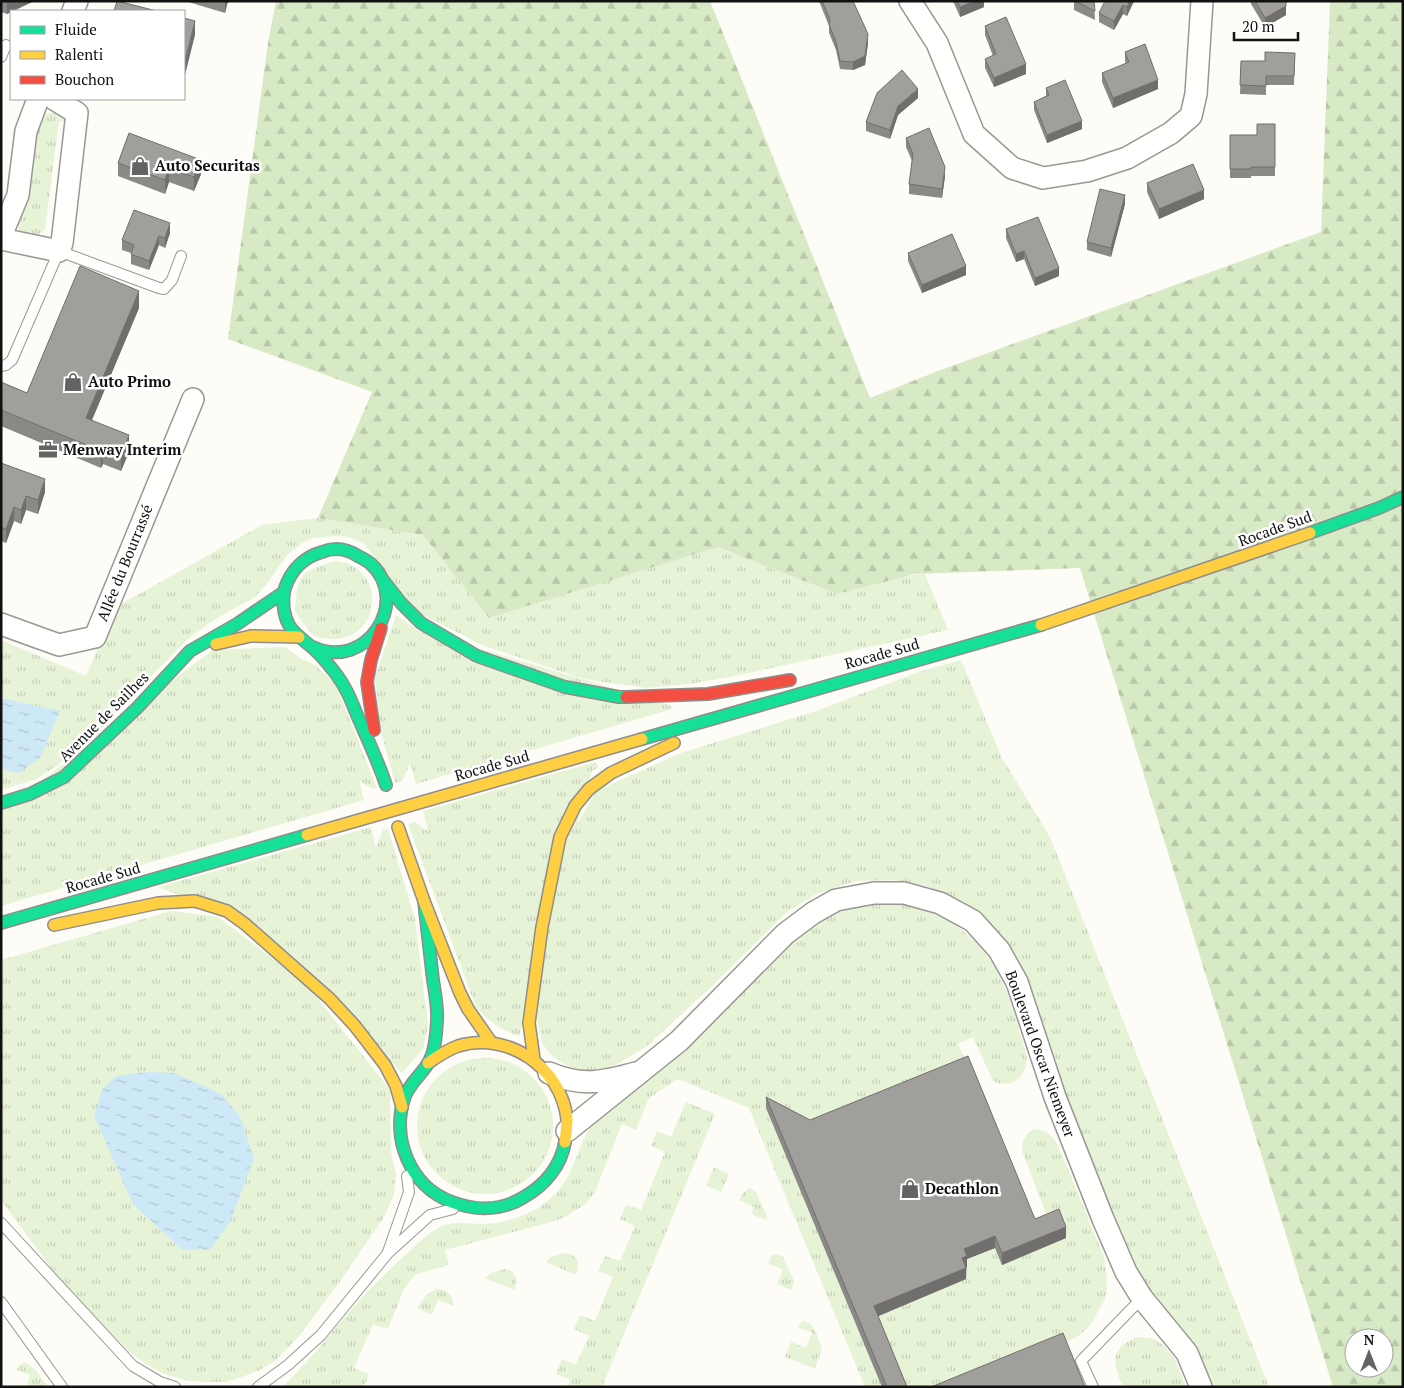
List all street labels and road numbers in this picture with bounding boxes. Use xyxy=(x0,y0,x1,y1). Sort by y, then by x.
street label: Allée du Bourrassé xyxy=(92,501,157,624)
street label: Rocade Sud xyxy=(1235,506,1314,551)
street label: Rocade Sud xyxy=(842,633,921,673)
street label: Avenue de Sailhes xyxy=(54,667,153,766)
street label: Rocade Sud xyxy=(452,745,531,785)
street label: Rocade Sud xyxy=(63,857,142,897)
street label: Boulevard Oscar Niemeyer xyxy=(1001,967,1081,1140)

